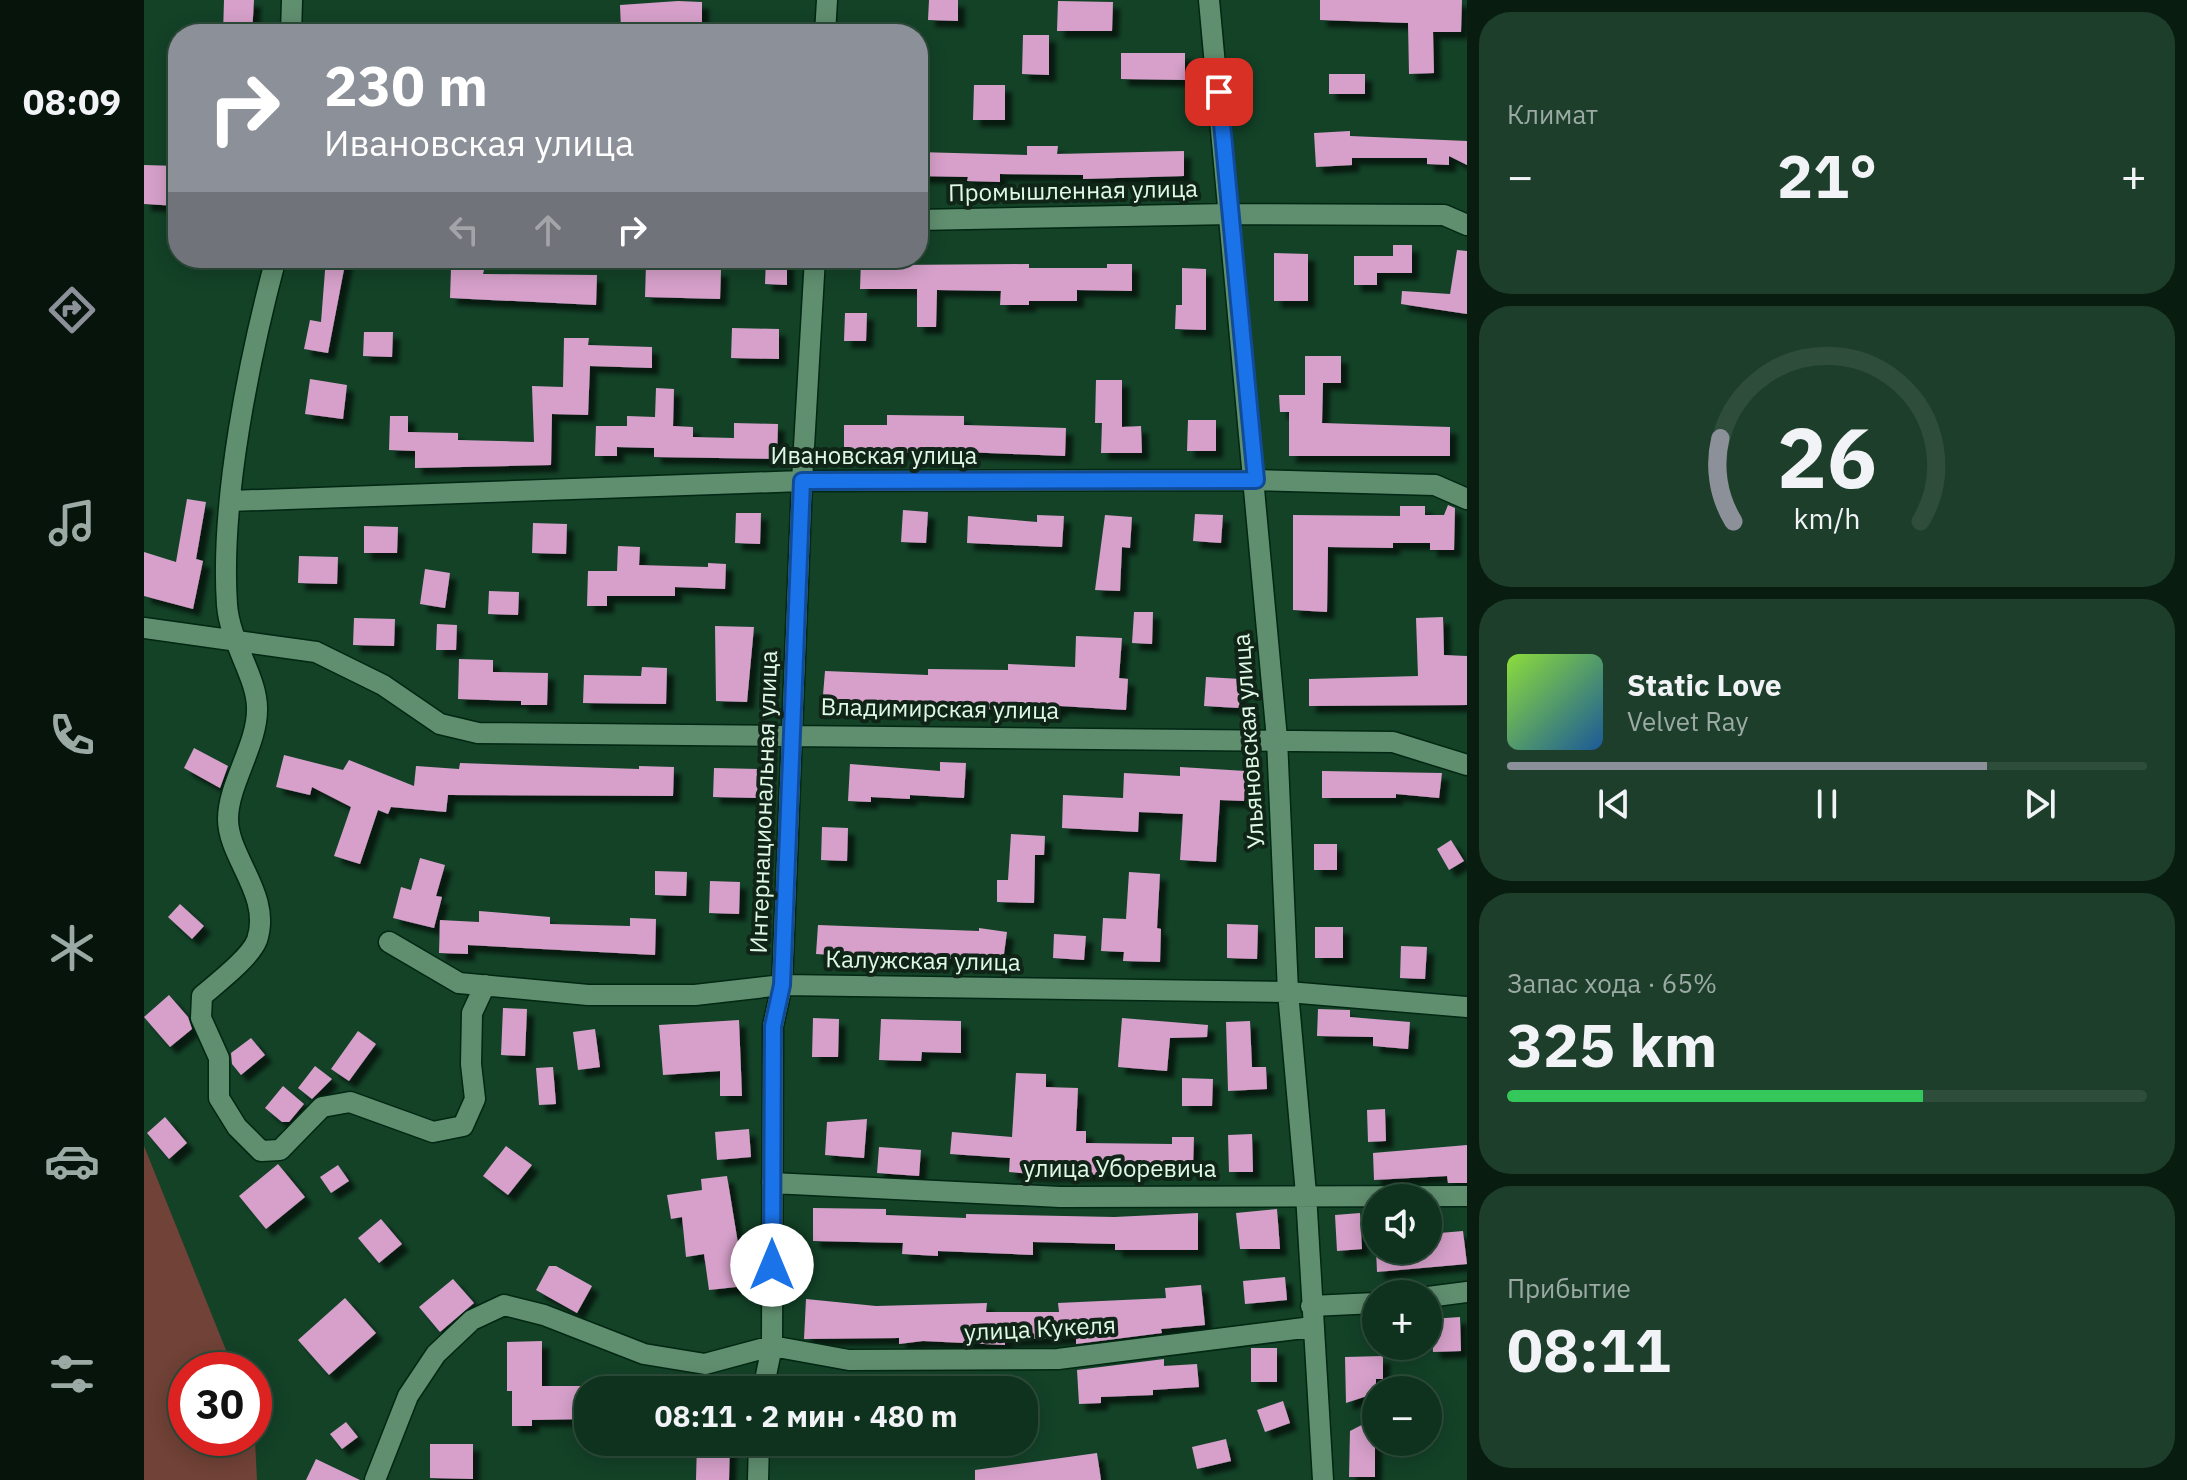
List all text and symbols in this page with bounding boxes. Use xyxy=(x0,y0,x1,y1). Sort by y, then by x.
text: 230 m xyxy=(324,49,488,121)
icon: right xyxy=(192,56,296,160)
pin xyxy=(1185,58,1253,126)
icon: arrive xyxy=(1197,70,1241,114)
text: 08:09 xyxy=(23,78,121,125)
text: Климат xyxy=(1507,97,1598,131)
text: Ивановская улица xyxy=(324,119,634,166)
text: 21° xyxy=(1777,136,1877,215)
text: − xyxy=(1507,147,1533,204)
text: + xyxy=(2121,147,2147,204)
street label: Промышленная улица xyxy=(948,172,1198,208)
icon: left xyxy=(442,208,486,252)
icon: ahead xyxy=(526,208,570,252)
icon: right xyxy=(610,208,654,252)
icon: directions xyxy=(44,282,100,338)
text: 26 xyxy=(1777,403,1877,511)
street label: Ивановская улица xyxy=(771,439,978,471)
icon: music xyxy=(44,495,100,551)
text: km/h xyxy=(1793,501,1861,538)
street label: Ульяновская улица xyxy=(1225,632,1271,850)
street label: Интернациональная улица xyxy=(742,650,784,954)
text: Static Love xyxy=(1627,665,1782,704)
street label: Владимирская улица xyxy=(820,690,1060,726)
text: Velvet Ray xyxy=(1627,704,1748,738)
icon: phone xyxy=(44,707,100,763)
icon: previous xyxy=(1592,782,1636,826)
icon: pause xyxy=(1805,782,1849,826)
icon: next xyxy=(2018,782,2062,826)
icon: climate xyxy=(44,920,100,976)
street label: Калужская улица xyxy=(825,942,1021,978)
text: Запас хода · 65% xyxy=(1507,966,1717,1000)
text: 325 km xyxy=(1507,1005,1717,1084)
icon: car xyxy=(44,1133,100,1189)
street label: улица Уборевича xyxy=(1023,1152,1217,1184)
map controls xyxy=(1362,1184,1442,1456)
button: sound xyxy=(1362,1184,1442,1264)
position arrow xyxy=(730,1223,814,1307)
text: Прибытие xyxy=(1507,1271,1631,1305)
button: + xyxy=(1362,1280,1442,1360)
street label: улица Кукеля xyxy=(963,1308,1117,1348)
text: 08:11 xyxy=(1507,1310,1671,1389)
icon: filters xyxy=(44,1346,100,1402)
speed limit sign: 30 xyxy=(168,1352,272,1456)
button: − xyxy=(1362,1376,1442,1456)
text: 08:11 · 2 мин · 480 m xyxy=(654,1396,958,1435)

